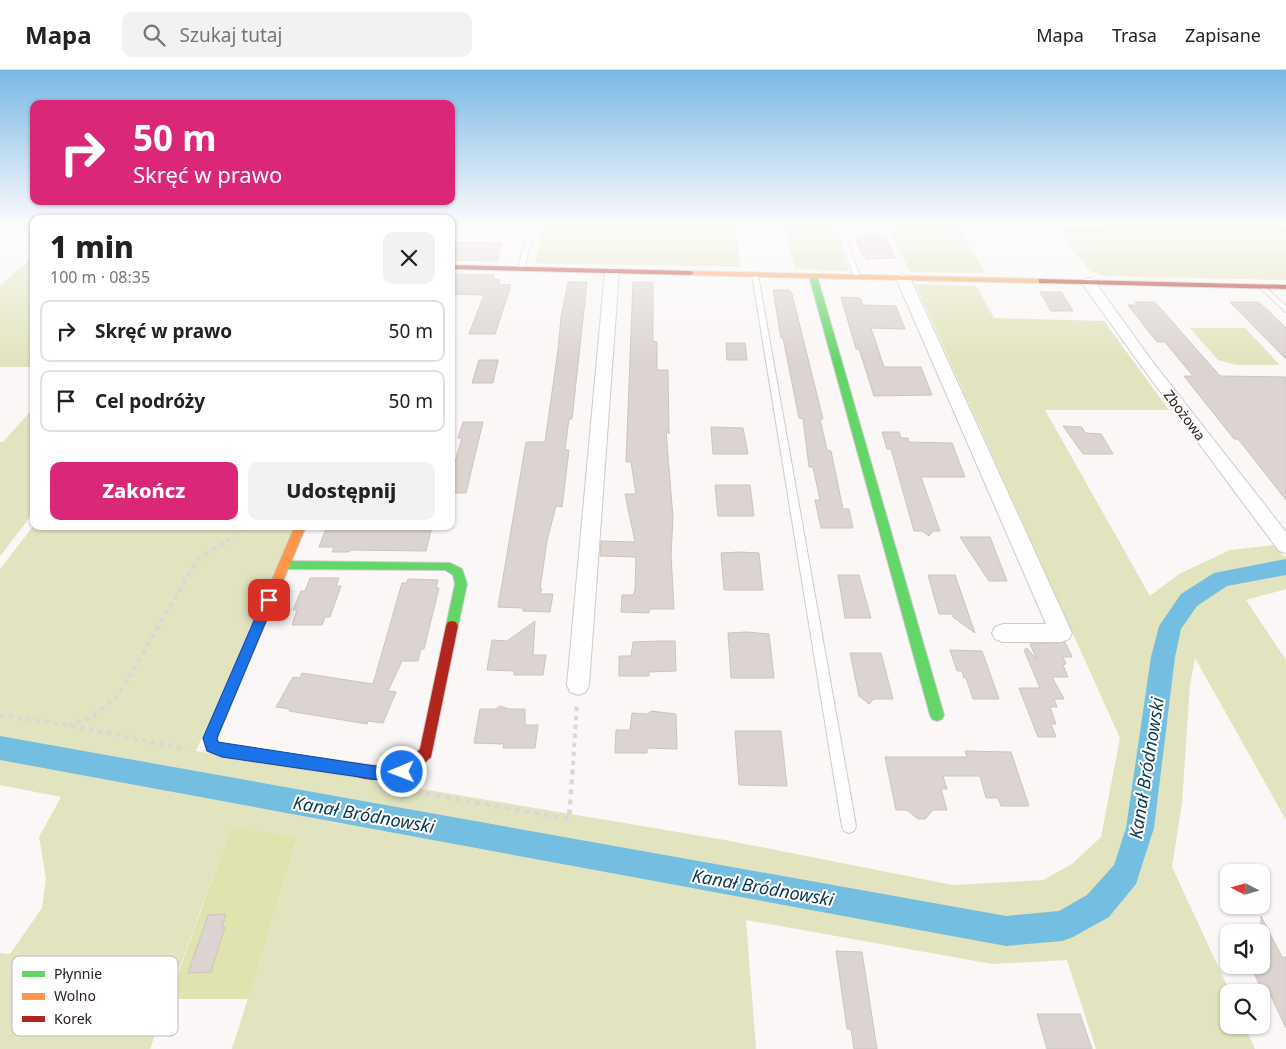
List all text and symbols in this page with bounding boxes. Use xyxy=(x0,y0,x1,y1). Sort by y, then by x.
search box xyxy=(122,12,472,57)
text: Mapa xyxy=(25,18,92,51)
icon: search xyxy=(140,21,168,49)
text: Szukaj tutaj xyxy=(180,22,282,48)
text: Mapa xyxy=(1036,23,1084,47)
text: Trasa xyxy=(1112,23,1157,47)
text: Zapisane xyxy=(1185,23,1261,47)
text: 50 m xyxy=(133,114,216,161)
icon: right xyxy=(50,120,115,185)
text: Skręć w prawo xyxy=(133,159,282,189)
text: 1 min xyxy=(50,226,134,267)
button: close xyxy=(383,232,435,284)
text: 100 m · 08:35 xyxy=(50,266,150,288)
icon: right xyxy=(52,317,80,345)
text: Skręć w prawo xyxy=(95,318,232,344)
text: 50 m xyxy=(389,318,433,344)
street label: Zbożowa xyxy=(1160,386,1210,444)
icon: arrive xyxy=(52,387,80,415)
text: Cel podróży xyxy=(95,388,205,414)
text: 50 m xyxy=(389,388,433,414)
button: Zakończ xyxy=(50,462,238,520)
button: Udostępnij xyxy=(248,462,435,520)
pin xyxy=(248,579,290,621)
icon: arrive xyxy=(255,586,283,614)
water label: Kanał Bródnowski xyxy=(1123,695,1169,841)
position arrow xyxy=(375,745,427,797)
water label: Kanał Bródnowski xyxy=(291,790,437,838)
water label: Kanał Bródnowski xyxy=(690,863,836,911)
north arrow xyxy=(1220,864,1270,914)
map controls xyxy=(1220,864,1270,1034)
button: sound xyxy=(1220,924,1270,974)
legend xyxy=(12,956,178,1036)
text: Płynnie xyxy=(54,964,102,983)
button: search xyxy=(1220,984,1270,1034)
text: Wolno xyxy=(54,986,96,1005)
text: Korek xyxy=(54,1009,93,1028)

